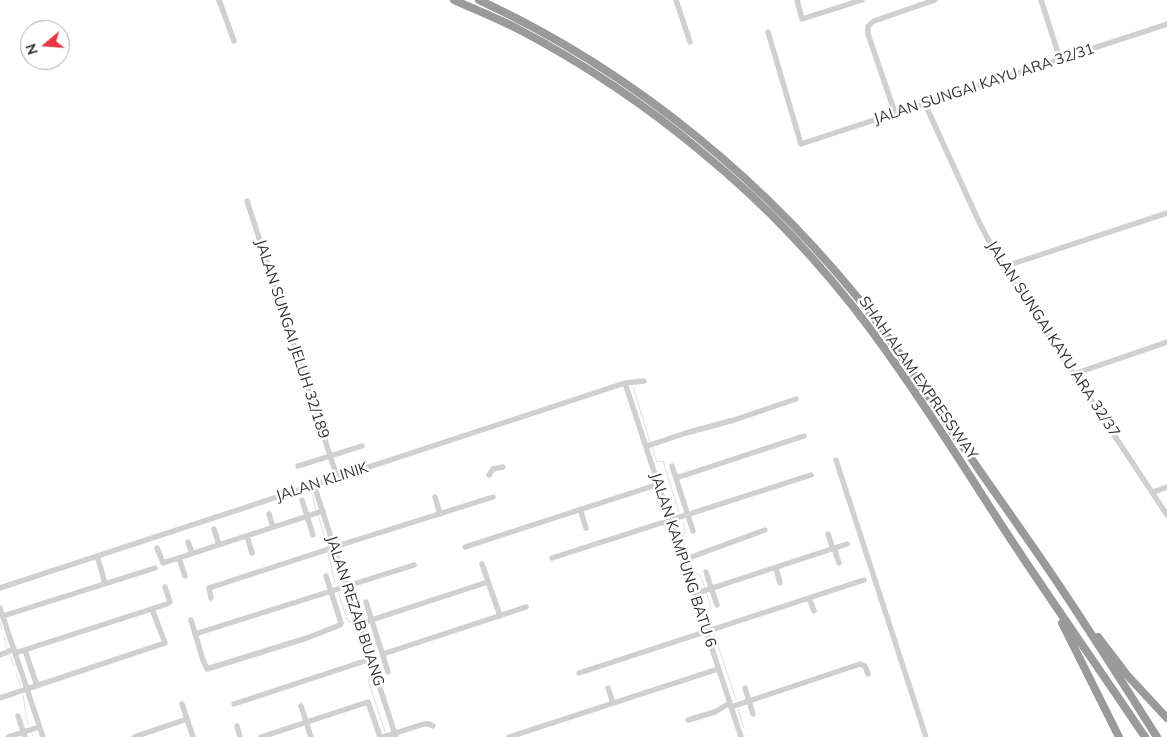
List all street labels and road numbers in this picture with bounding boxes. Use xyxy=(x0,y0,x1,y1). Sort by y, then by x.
street label: JALAN SUNGAI KAYU ARA 32/31 xyxy=(871,40,1097,128)
street label: JALAN SUNGAI JELUH 32/189 xyxy=(251,237,333,441)
street label: JALAN SUNGAI KAYU ARA 32/37 xyxy=(983,237,1123,441)
street label: SHAH ALAM EXPRESSWAY xyxy=(855,293,981,463)
street label: JALAN KLINIK xyxy=(273,459,371,505)
street label: JALAN KAMPUNG BATU 6 xyxy=(646,470,720,650)
street label: JALAN REZAB BUANG xyxy=(322,533,388,689)

